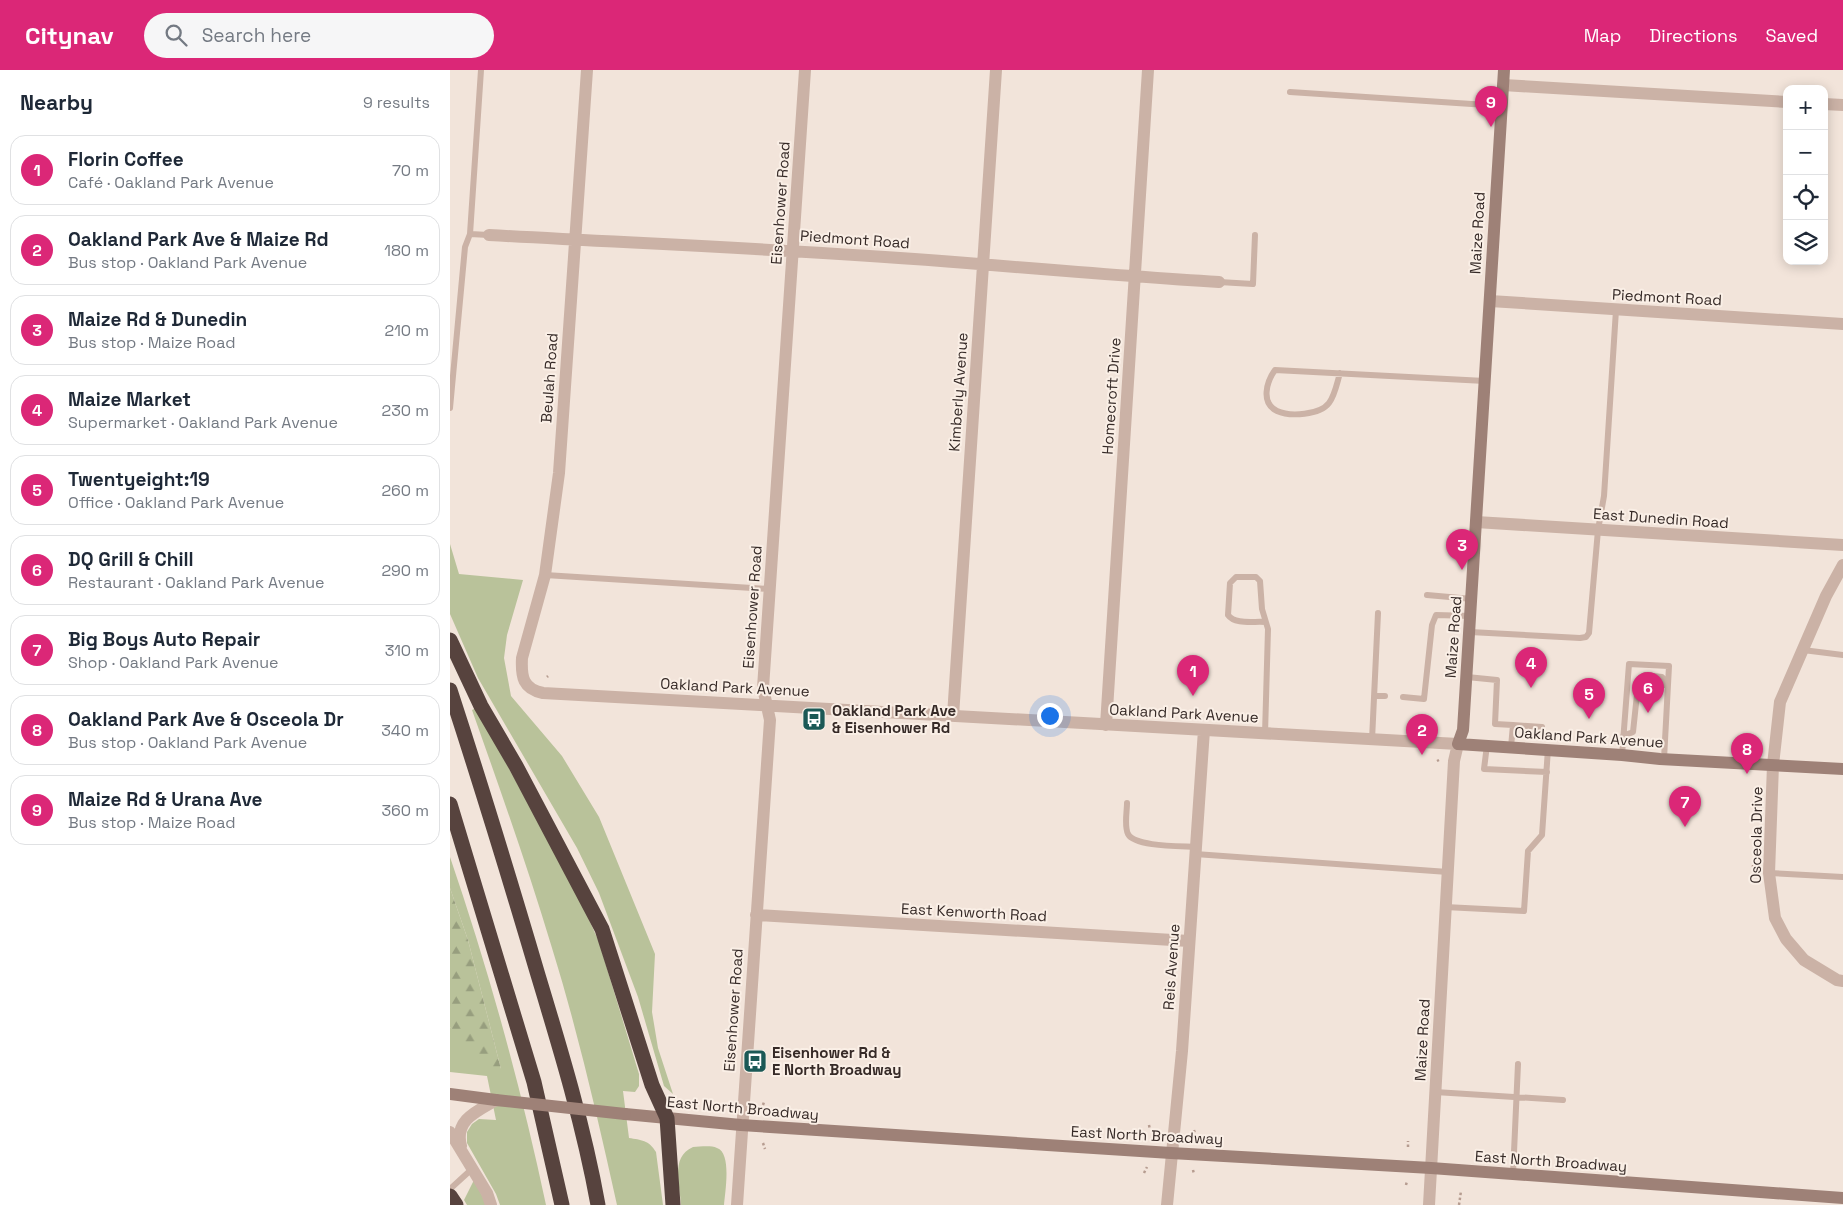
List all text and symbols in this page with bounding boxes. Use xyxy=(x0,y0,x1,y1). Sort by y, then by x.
search box xyxy=(144,13,494,58)
text: Citynav xyxy=(25,20,114,51)
icon: search xyxy=(162,21,190,49)
text: Search here xyxy=(202,23,311,48)
text: Map xyxy=(1584,24,1621,47)
text: Directions xyxy=(1649,24,1738,47)
text: Saved xyxy=(1766,24,1818,47)
map controls xyxy=(1783,85,1828,265)
button: + xyxy=(1783,85,1828,130)
pin: 9 xyxy=(1475,86,1507,127)
text: Nearby xyxy=(20,89,93,116)
text: 9 results xyxy=(363,92,430,113)
button: − xyxy=(1783,130,1828,175)
street label: Eisenhower Road xyxy=(766,141,794,265)
text: Florin Coffee xyxy=(68,147,184,172)
text: 1 xyxy=(33,160,41,181)
text: 70 m xyxy=(392,160,429,181)
text: Café · Oakland Park Avenue xyxy=(68,172,274,193)
button: locate xyxy=(1783,175,1828,220)
street label: Maize Road xyxy=(1465,191,1489,275)
button: layers xyxy=(1783,220,1828,265)
street label: Piedmont Road xyxy=(799,226,911,252)
text: Oakland Park Ave & Maize Rd xyxy=(68,227,329,252)
text: 2 xyxy=(32,240,42,261)
text: 180 m xyxy=(384,240,429,261)
text: Bus stop · Oakland Park Avenue xyxy=(68,252,307,273)
street label: Piedmont Road xyxy=(1612,285,1722,309)
text: Maize Rd & Dunedin xyxy=(68,307,247,332)
text: 3 xyxy=(32,320,42,341)
text: 210 m xyxy=(385,320,429,341)
text: Bus stop · Maize Road xyxy=(68,332,235,353)
street label: Beulah Road xyxy=(536,332,562,424)
street label: Kimberly Avenue xyxy=(944,332,972,452)
street label: Homecroft Drive xyxy=(1097,337,1125,455)
text: Maize Market xyxy=(68,387,191,412)
text: 4 xyxy=(32,400,42,421)
text: 230 m xyxy=(382,400,429,421)
text: Supermarket · Oakland Park Avenue xyxy=(68,412,338,433)
text: Twentyeight:19 xyxy=(68,467,210,492)
text: 5 xyxy=(32,480,42,501)
text: 260 m xyxy=(381,480,429,501)
text: Office · Oakland Park Avenue xyxy=(68,492,284,513)
street label: East Dunedin Road xyxy=(1593,504,1729,532)
pin: 3 xyxy=(1446,529,1478,570)
street label: Eisenhower Road xyxy=(738,545,766,669)
text: DQ Grill & Chill xyxy=(68,547,194,572)
text: 6 xyxy=(32,560,42,581)
text: 290 m xyxy=(381,560,429,581)
text: Restaurant · Oakland Park Avenue xyxy=(68,572,325,593)
street label: Maize Road xyxy=(1441,595,1465,679)
text: Big Boys Auto Repair xyxy=(68,627,260,652)
text: 7 xyxy=(33,640,41,661)
text: 310 m xyxy=(385,640,429,661)
pin: 4 xyxy=(1515,647,1547,688)
text: Shop · Oakland Park Avenue xyxy=(68,652,279,673)
pin: 1 xyxy=(1177,655,1209,696)
pin: 6 xyxy=(1632,672,1664,713)
street label: Oakland Park Avenue xyxy=(660,674,810,700)
pin: 5 xyxy=(1573,678,1605,719)
street label: Oakland Park Avenue xyxy=(1109,700,1259,726)
place label: Oakland Park Ave & Eisenhower Rd xyxy=(832,701,957,737)
your location xyxy=(1037,703,1063,729)
bus stop icon: Oakland Park Ave & Eisenhower Rd xyxy=(801,706,827,732)
text: Oakland Park Ave & Osceola Dr xyxy=(68,707,344,732)
pin: 2 xyxy=(1406,714,1438,755)
text: 8 xyxy=(32,720,42,741)
text: 340 m xyxy=(381,720,429,741)
street label: Oakland Park Avenue xyxy=(1514,722,1664,752)
text: Bus stop · Oakland Park Avenue xyxy=(68,732,307,753)
pin: 8 xyxy=(1731,733,1763,774)
pin: 7 xyxy=(1669,786,1701,827)
street label: Osceola Drive xyxy=(1746,786,1766,884)
text: Maize Rd & Urana Ave xyxy=(68,787,263,812)
text: 9 xyxy=(32,800,42,821)
text: 360 m xyxy=(381,800,429,821)
text: Bus stop · Maize Road xyxy=(68,812,235,833)
street label: East Kenworth Road xyxy=(901,899,1047,925)
street label: Reis Avenue xyxy=(1159,923,1184,1011)
street label: Eisenhower Road xyxy=(719,948,747,1072)
street label: Maize Road xyxy=(1410,998,1434,1082)
place label: Eisenhower Rd & E North Broadway xyxy=(772,1043,902,1079)
bus stop icon: Eisenhower Rd & E North Broadway xyxy=(742,1048,768,1074)
street label: East North Broadway xyxy=(666,1092,820,1124)
street label: East North Broadway xyxy=(1070,1122,1224,1148)
street label: East North Broadway xyxy=(1474,1146,1628,1176)

